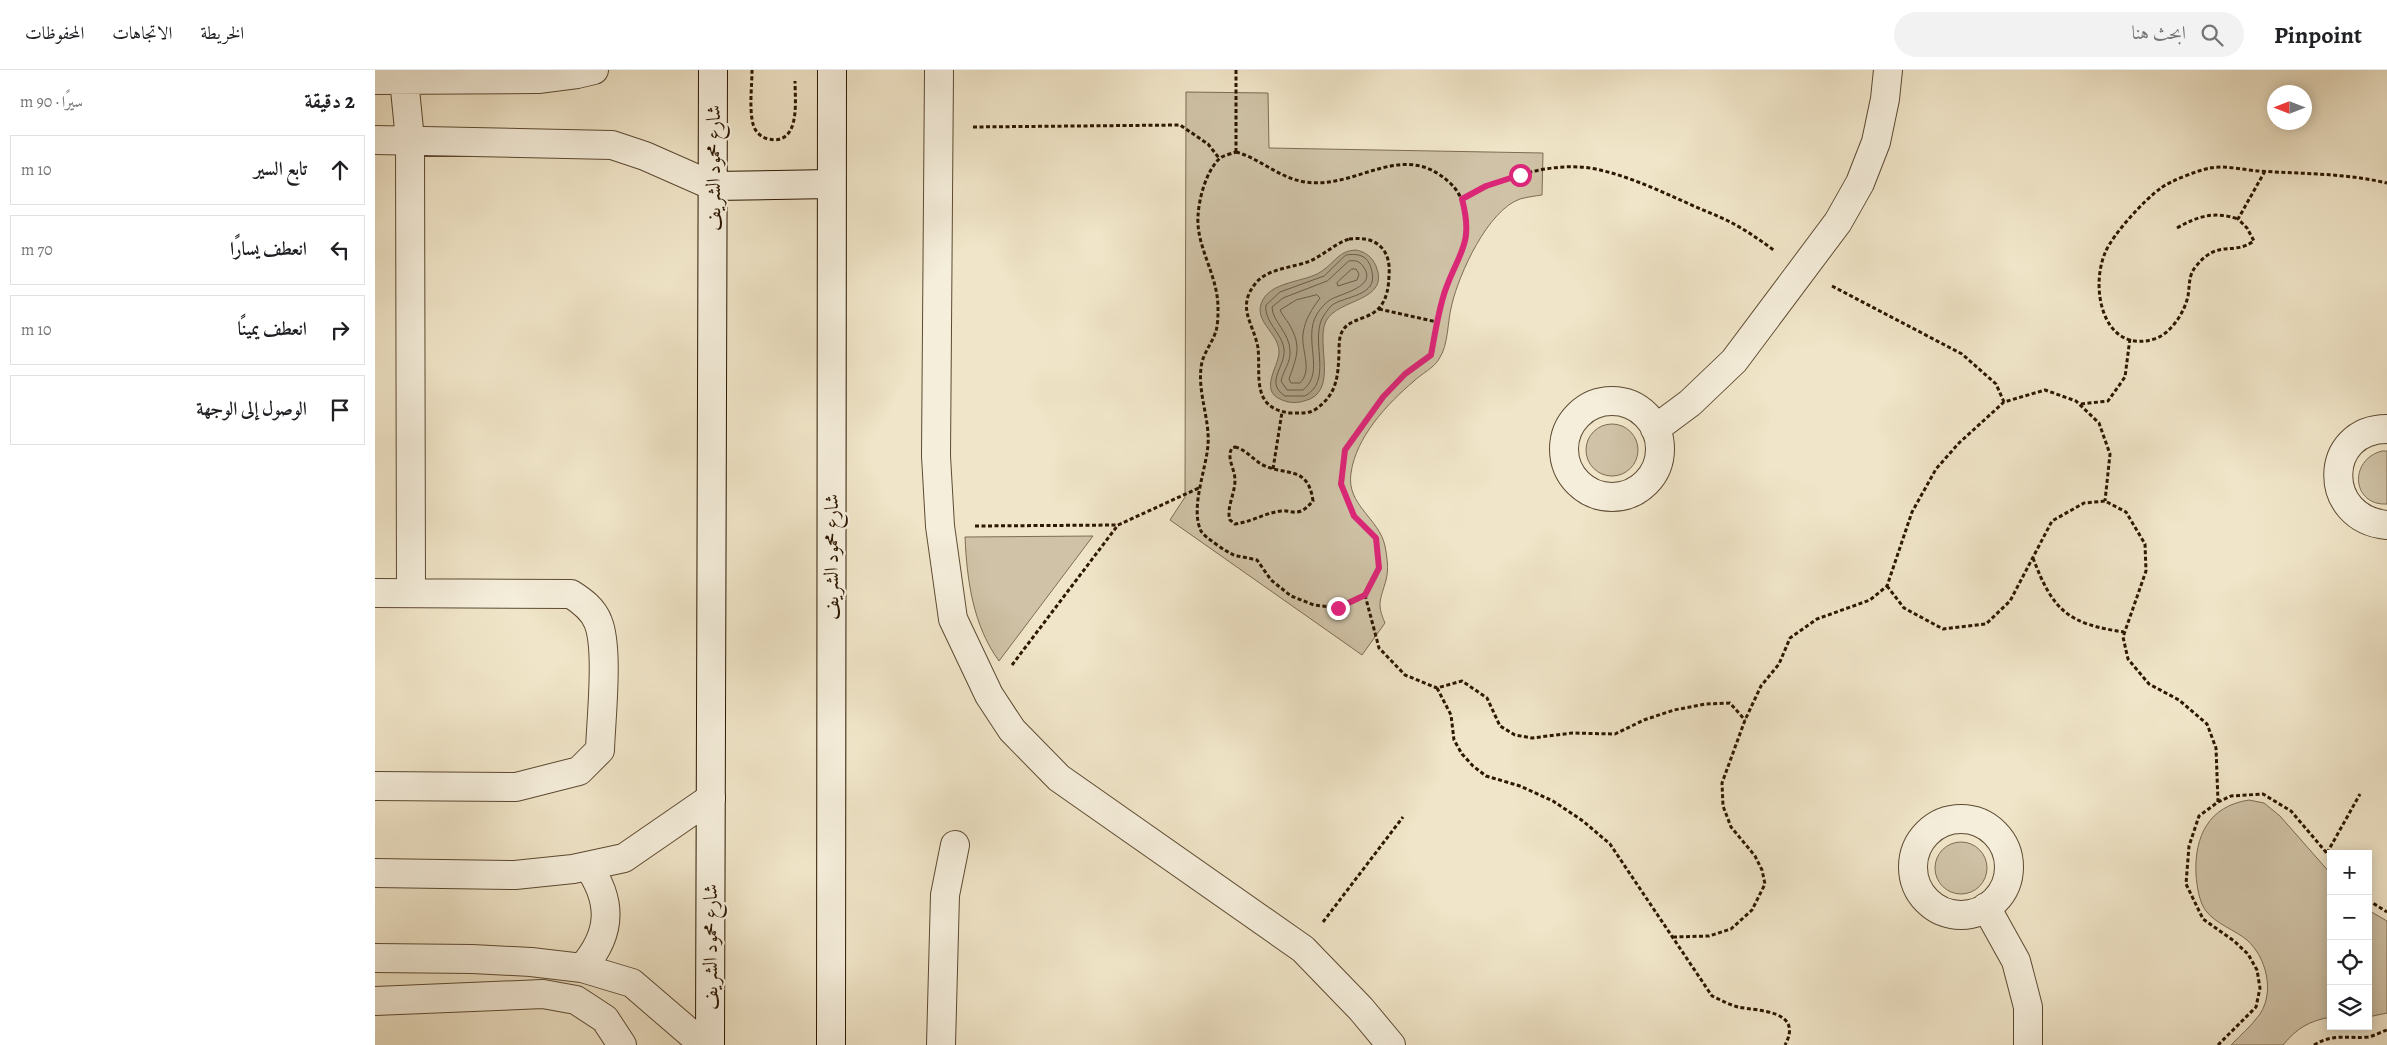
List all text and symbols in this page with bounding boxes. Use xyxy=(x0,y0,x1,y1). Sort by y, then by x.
search box xyxy=(1894,12,2244,57)
text: Pinpoint xyxy=(2274,19,2362,51)
text: ابحث هنا xyxy=(2132,20,2186,46)
text: المحفوظات xyxy=(25,21,84,45)
text: الاتجاهات xyxy=(112,21,172,45)
text: الخريطة xyxy=(200,21,244,45)
icon: search xyxy=(2198,21,2226,49)
north arrow xyxy=(2267,85,2312,130)
text: 2 دقيقة xyxy=(305,87,355,115)
text: سيرًا · 90 m xyxy=(20,91,83,113)
street label: شارع محمود الشريف xyxy=(700,105,731,231)
text: تابع السير xyxy=(254,156,307,182)
icon: ahead xyxy=(326,156,354,184)
text: 10 m xyxy=(21,159,52,181)
route start xyxy=(1509,164,1532,187)
text: انعطف يسارًا xyxy=(230,236,307,262)
icon: left xyxy=(326,236,354,264)
text: 70 m xyxy=(21,239,53,261)
text: انعطف يمينًا xyxy=(237,316,307,342)
icon: right xyxy=(326,316,354,344)
text: 10 m xyxy=(21,319,52,341)
text: الوصول إلى الوجهة xyxy=(196,396,307,422)
icon: arrive xyxy=(326,396,354,424)
street label: شارع محمود الشريف xyxy=(818,494,849,620)
route end xyxy=(1327,597,1350,620)
map controls xyxy=(2327,850,2372,1030)
button: + xyxy=(2327,850,2372,895)
street label: شارع محمود الشريف xyxy=(697,884,728,1010)
button: − xyxy=(2327,895,2372,940)
button: locate xyxy=(2327,940,2372,985)
button: layers xyxy=(2327,985,2372,1030)

